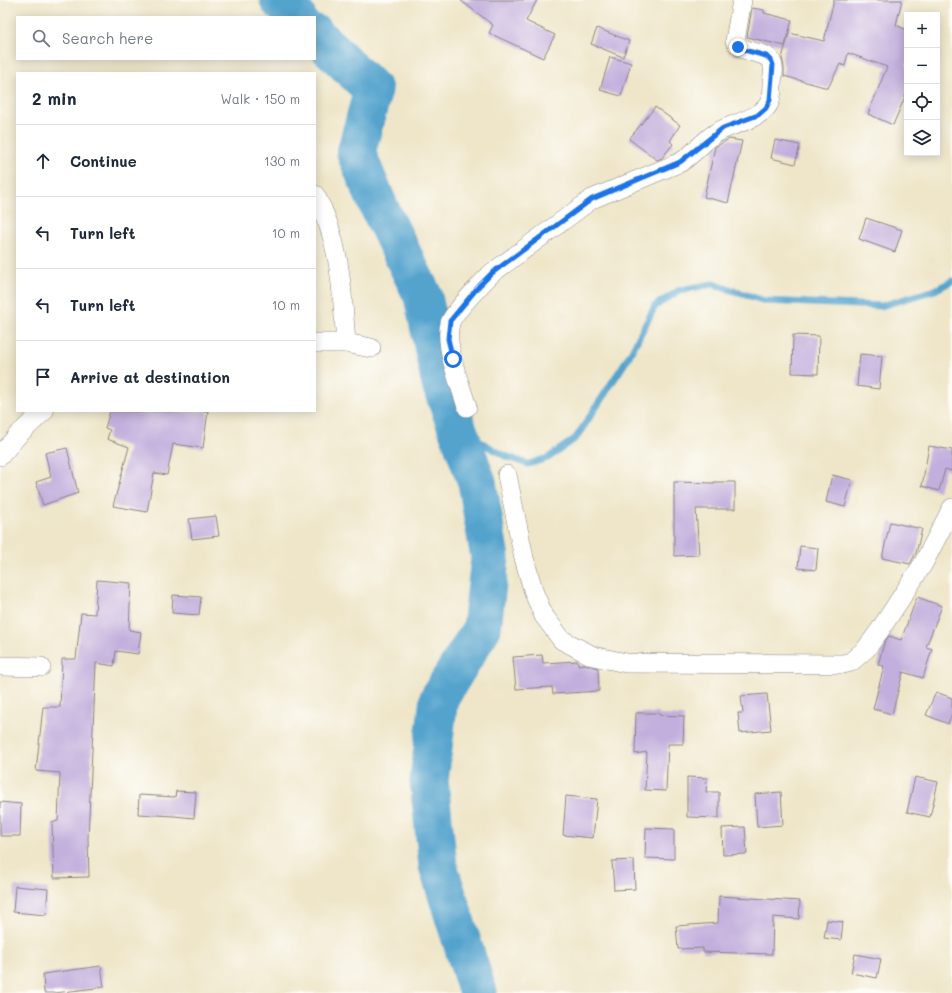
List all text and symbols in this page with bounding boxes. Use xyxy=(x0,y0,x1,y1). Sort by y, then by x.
map controls xyxy=(904,12,940,156)
button: + xyxy=(904,12,940,48)
search box xyxy=(16,16,316,60)
icon: search xyxy=(30,27,52,49)
text: Search here xyxy=(62,28,153,48)
route end xyxy=(729,38,747,56)
button: − xyxy=(904,48,940,84)
button: locate xyxy=(904,84,940,120)
text: 2 min xyxy=(32,87,77,109)
text: Walk · 150 m xyxy=(220,90,300,107)
button: layers xyxy=(904,120,940,156)
icon: ahead xyxy=(32,150,54,172)
text: Continue xyxy=(70,151,137,171)
text: 130 m xyxy=(264,152,300,169)
icon: left xyxy=(32,222,54,244)
text: Turn left xyxy=(70,223,135,243)
text: 10 m xyxy=(272,224,300,241)
icon: left xyxy=(32,294,54,316)
text: Turn left xyxy=(70,295,135,315)
text: 10 m xyxy=(272,296,300,313)
route start xyxy=(444,350,462,368)
icon: arrive xyxy=(32,366,54,388)
text: Arrive at destination xyxy=(70,367,230,387)

